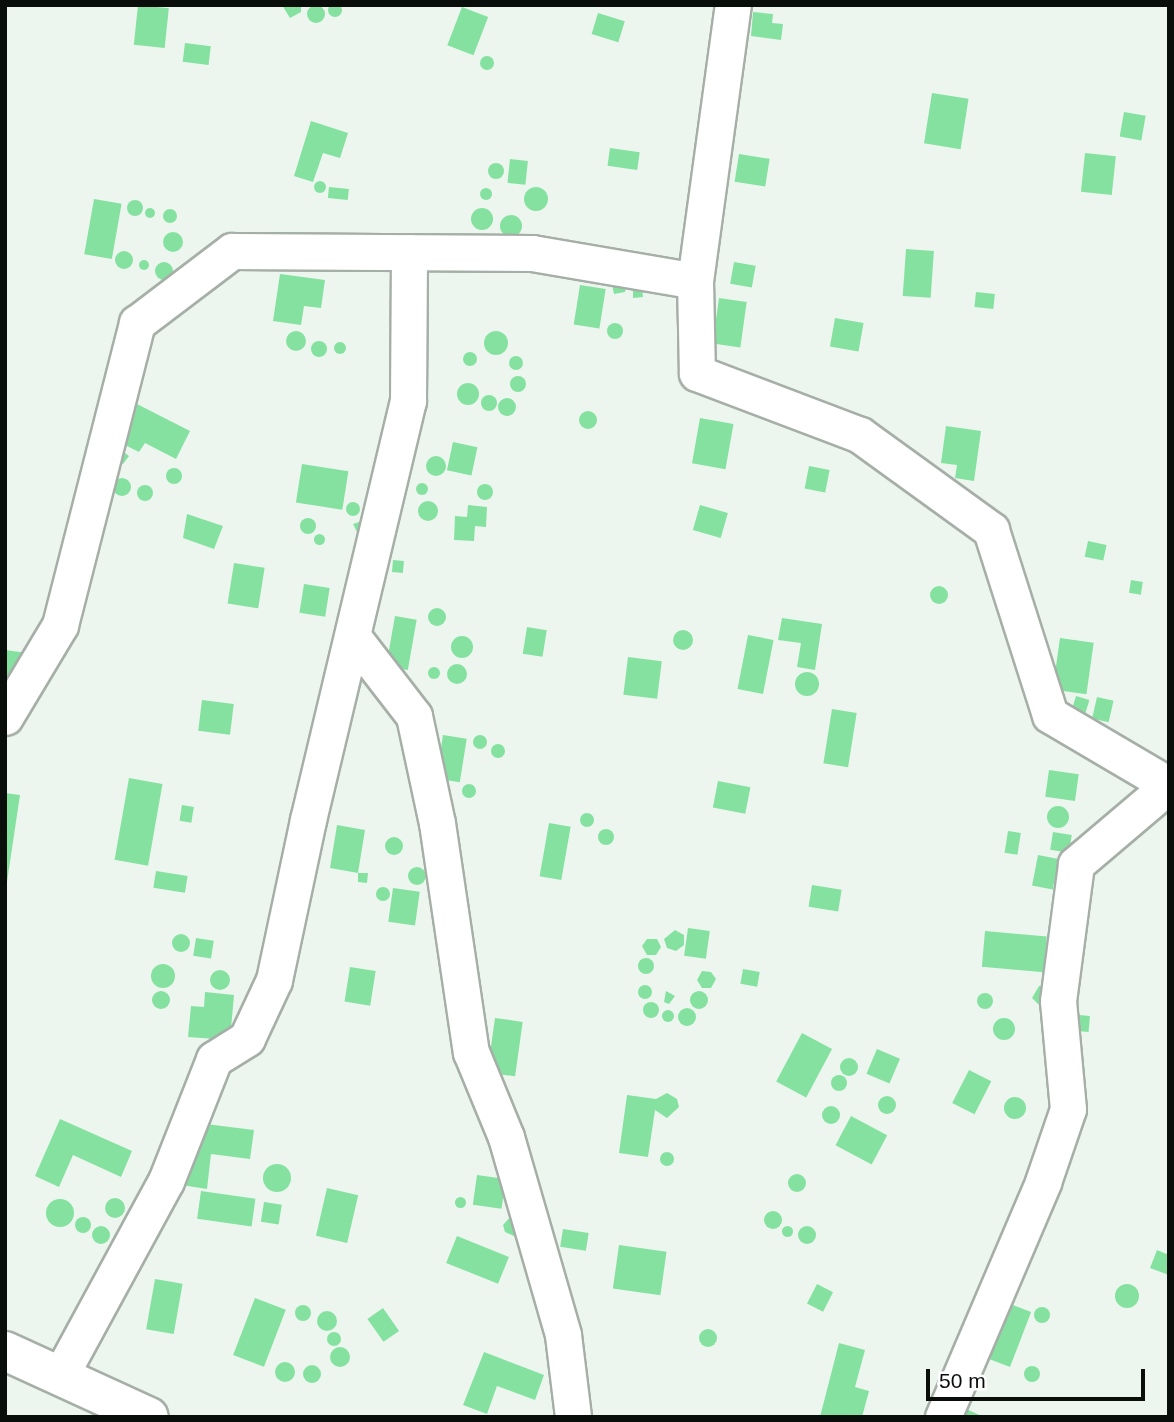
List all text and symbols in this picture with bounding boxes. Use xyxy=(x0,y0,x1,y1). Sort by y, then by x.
scale bar xyxy=(929,1356,1148,1400)
text: 50 m xyxy=(939,1369,986,1392)

